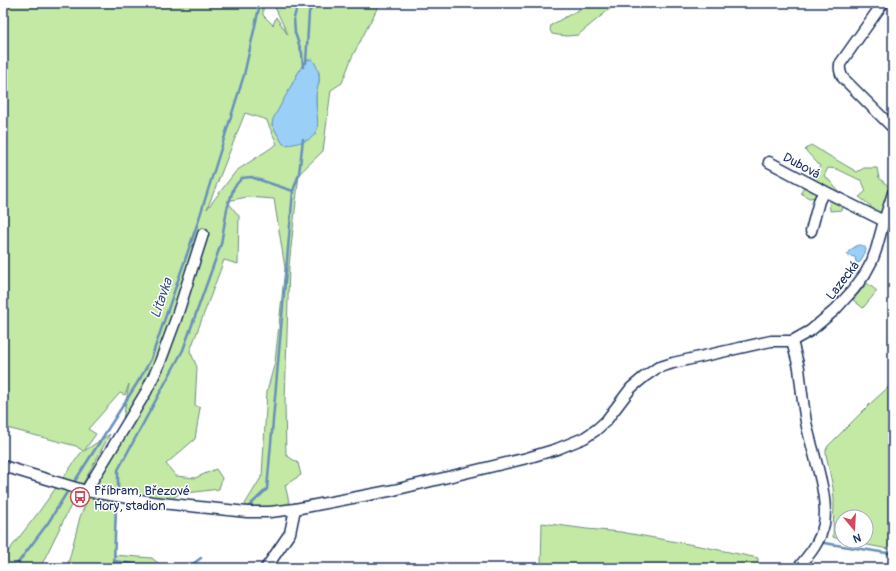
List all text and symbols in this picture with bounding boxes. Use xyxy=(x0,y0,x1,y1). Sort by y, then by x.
street label: Dubová xyxy=(780,149,823,182)
street label: Lazecká xyxy=(823,258,863,303)
water label: Litavka xyxy=(147,275,177,320)
place label: Příbram, Březové Hory, stadion xyxy=(94,483,190,514)
bus stop icon: Příbram, Březové Hory, stadion xyxy=(69,486,91,508)
north arrow xyxy=(834,509,874,549)
text: N xyxy=(851,531,862,546)

